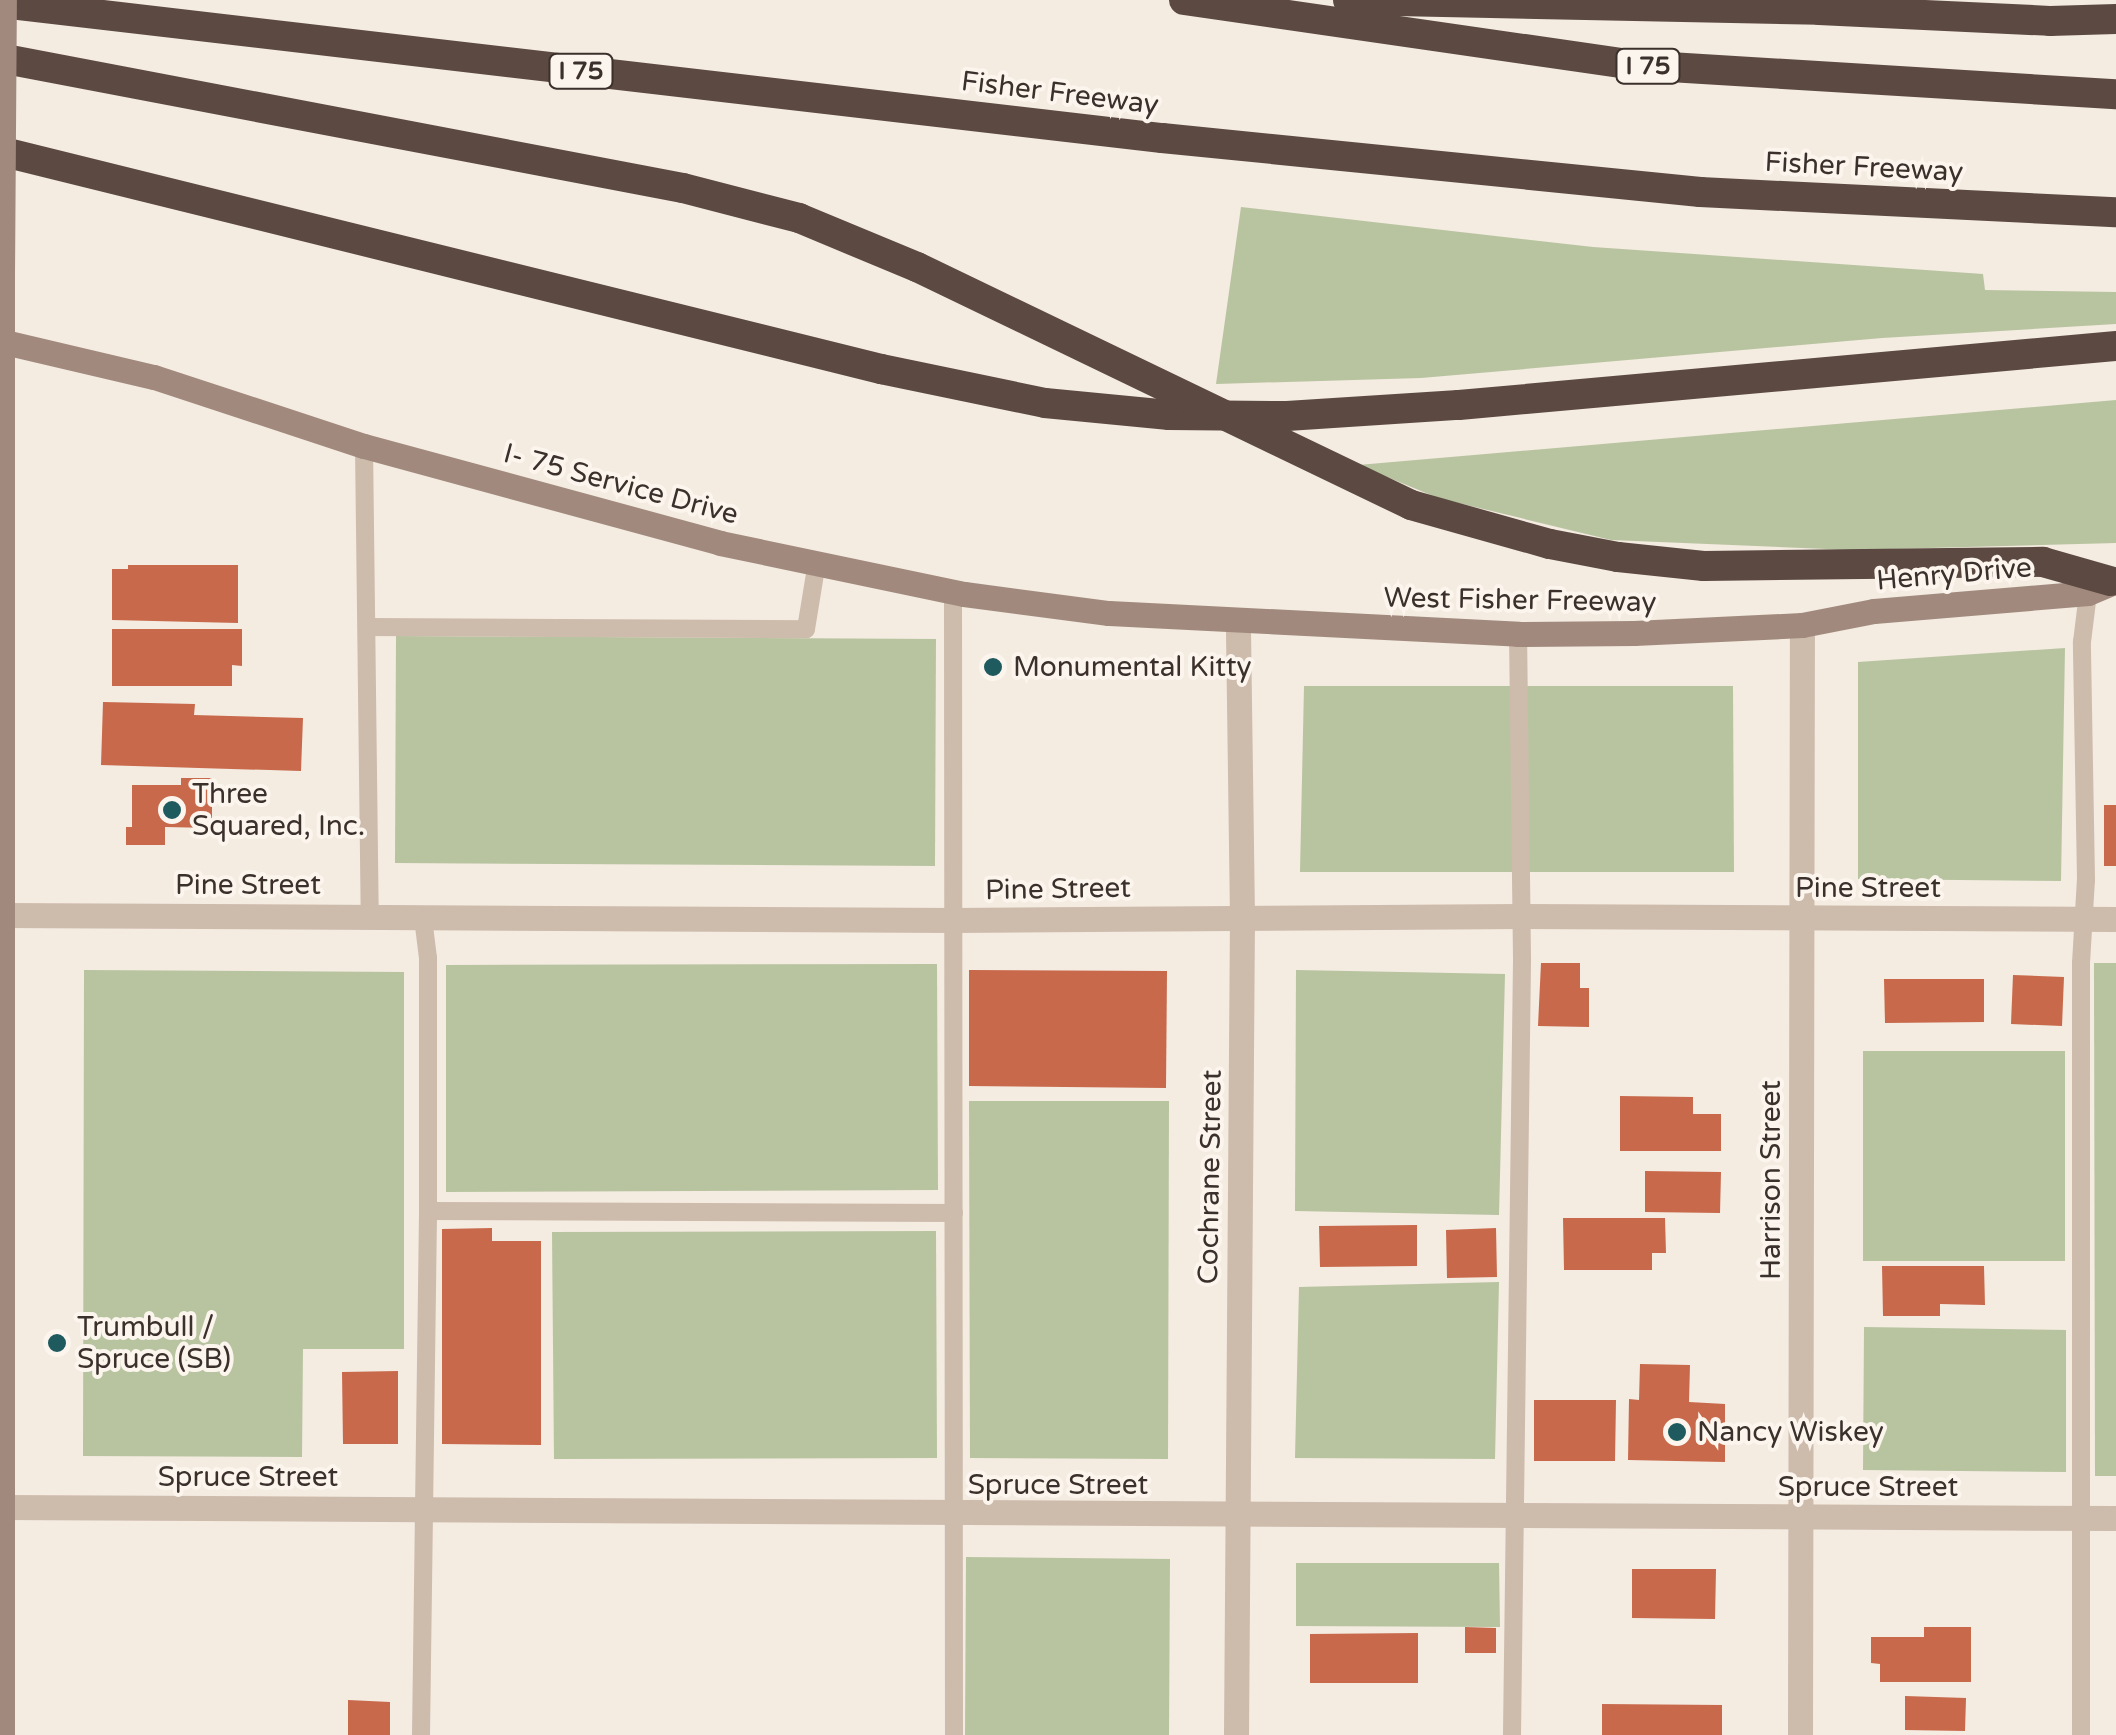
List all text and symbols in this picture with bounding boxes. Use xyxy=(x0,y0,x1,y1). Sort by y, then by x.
road number: I 75 xyxy=(1613,46,1683,86)
road number: I 75 xyxy=(546,51,616,91)
street label: Fisher Freeway xyxy=(959,64,1161,122)
street label: Fisher Freeway xyxy=(1764,145,1964,189)
street label: I- 75 Service Drive xyxy=(500,436,742,532)
street label: Henry Drive xyxy=(1875,550,2033,598)
street label: West Fisher Freeway xyxy=(1383,581,1657,619)
place label: Monumental Kitty xyxy=(1013,650,1252,684)
marker: Monumental Kitty xyxy=(982,656,1004,678)
place label: Three Squared, Inc. xyxy=(192,777,365,843)
marker: Three Squared, Inc. xyxy=(161,799,183,821)
street label: Pine Street xyxy=(175,868,321,902)
street label: Pine Street xyxy=(985,871,1131,907)
street label: Pine Street xyxy=(1795,871,1941,905)
street label: Cochrane Street xyxy=(1191,1069,1229,1285)
street label: Harrison Street xyxy=(1754,1080,1788,1280)
place label: Trumbull / Spruce (SB) xyxy=(77,1310,231,1376)
marker: Trumbull / Spruce (SB) xyxy=(46,1332,68,1354)
place label: Nancy Wiskey xyxy=(1697,1415,1884,1449)
marker: Nancy Wiskey xyxy=(1666,1421,1688,1443)
street label: Spruce Street xyxy=(158,1460,338,1494)
street label: Spruce Street xyxy=(968,1468,1148,1502)
street label: Spruce Street xyxy=(1778,1470,1958,1504)

